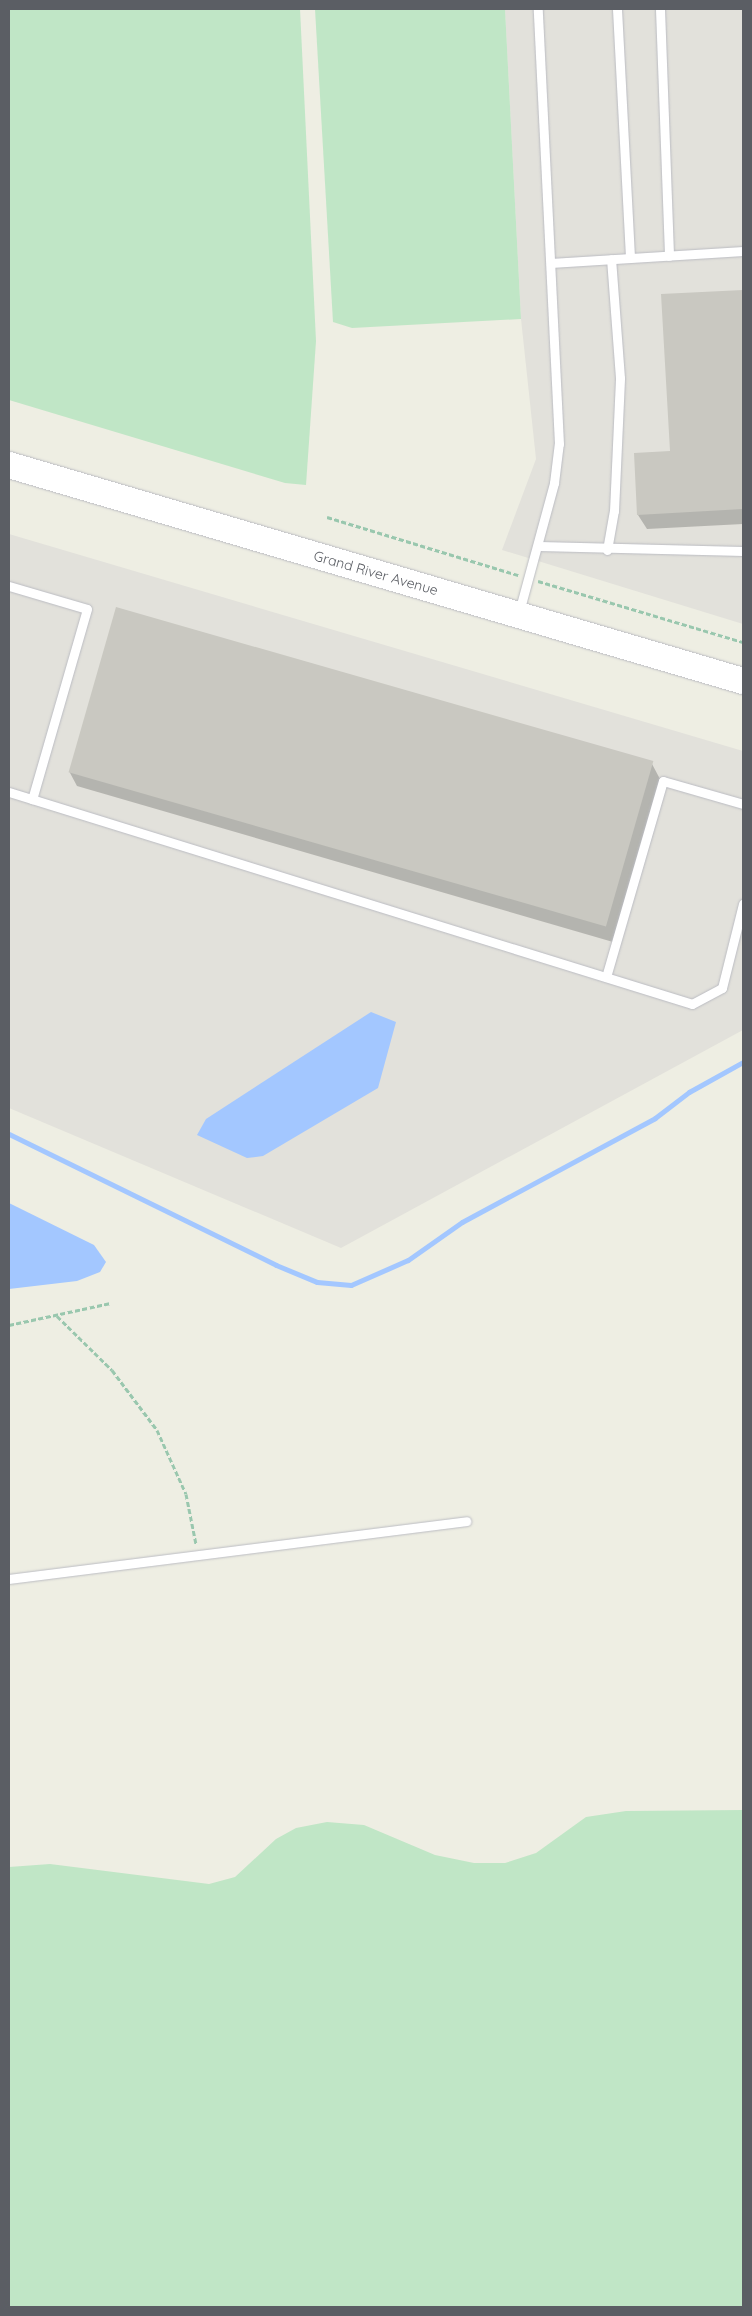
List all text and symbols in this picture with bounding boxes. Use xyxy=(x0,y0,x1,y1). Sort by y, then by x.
street label: Grand River Avenue xyxy=(312,547,440,599)

